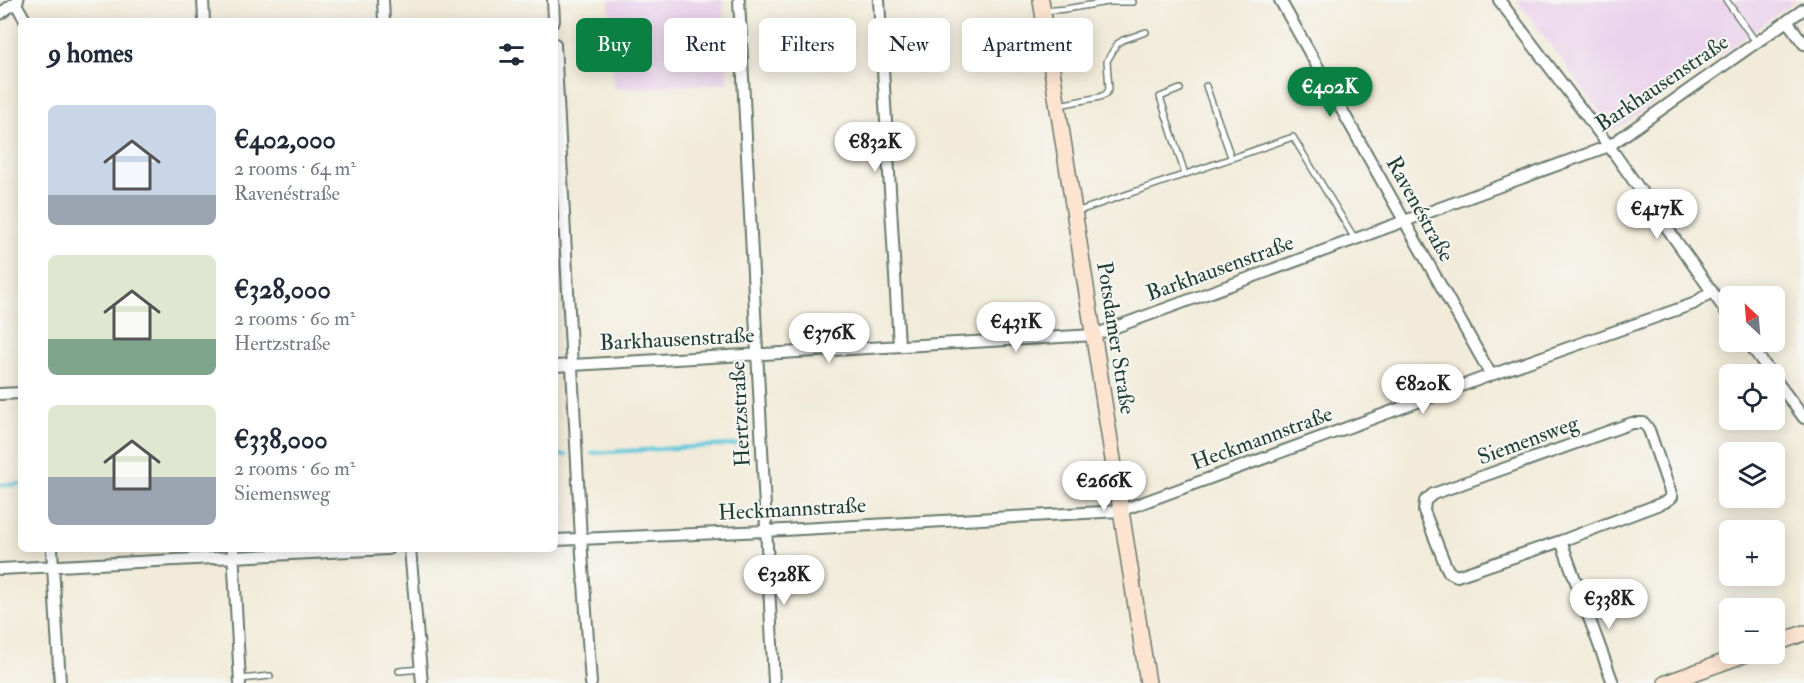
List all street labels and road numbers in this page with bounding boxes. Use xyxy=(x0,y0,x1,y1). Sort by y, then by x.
street label: Barkhausenstraße xyxy=(1590,28,1734,138)
street label: Ravenéstraße xyxy=(1380,151,1460,267)
street label: Barkhausenstraße xyxy=(1142,228,1298,308)
street label: Potsdamer Straße xyxy=(1090,260,1142,416)
street label: Barkhausenstraße xyxy=(599,321,755,357)
street label: Hertzstraße xyxy=(723,360,757,468)
street label: Heckmannstraße xyxy=(1188,400,1336,476)
street label: Siemensweg xyxy=(1474,408,1584,471)
street label: Heckmannstraße xyxy=(717,491,867,527)

